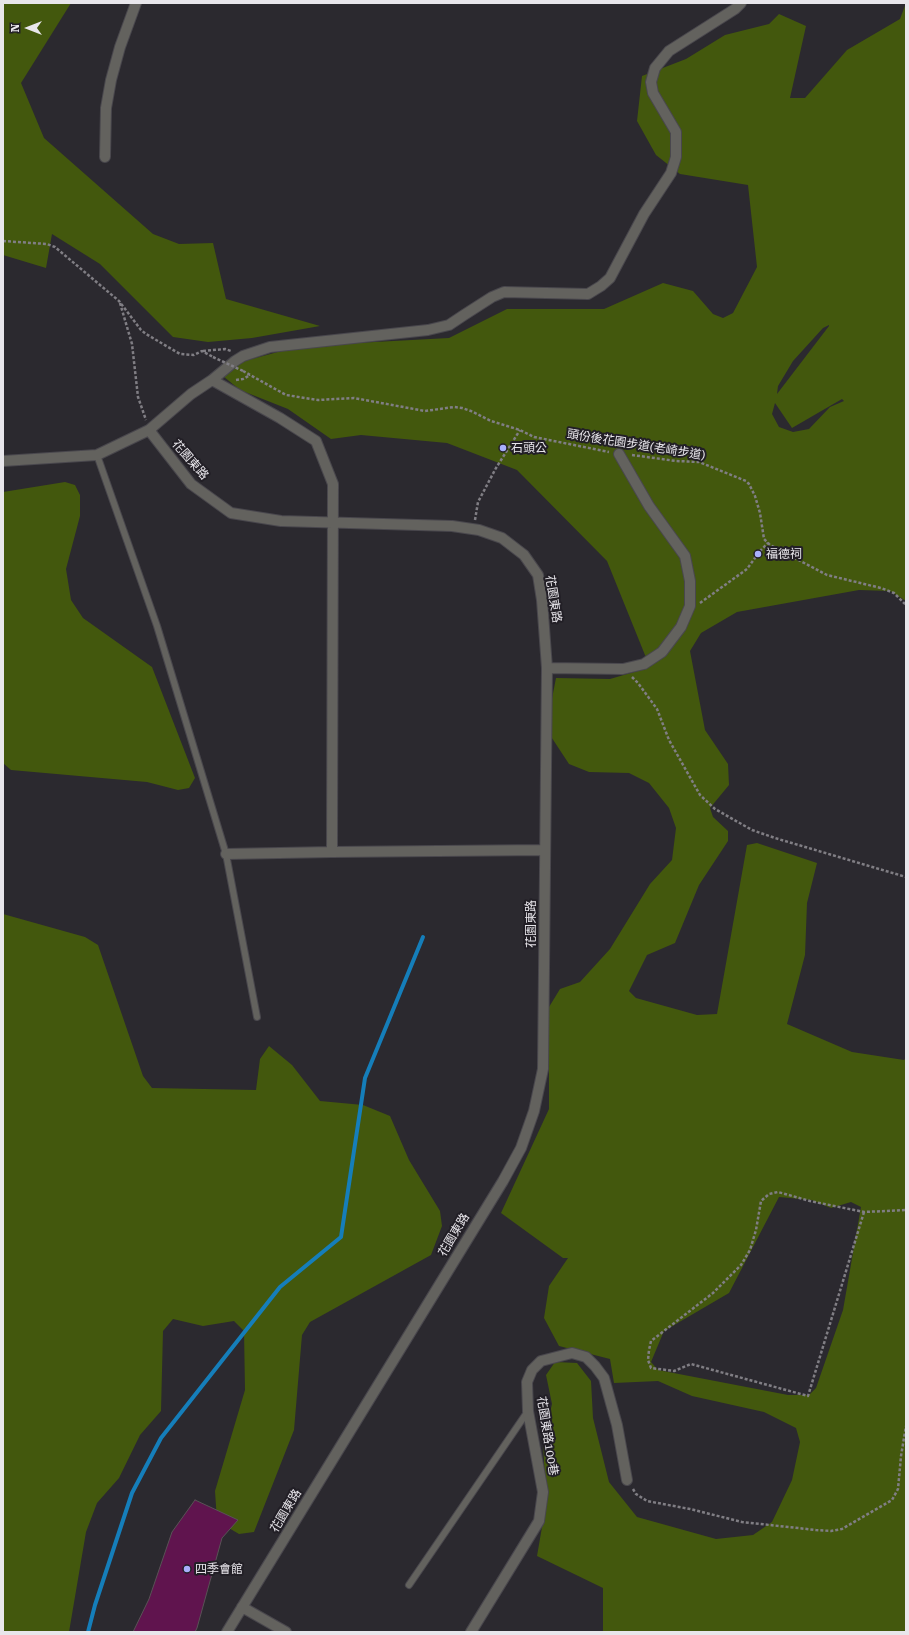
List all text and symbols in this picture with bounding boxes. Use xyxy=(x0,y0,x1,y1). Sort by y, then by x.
north arrow xyxy=(8,8,48,48)
text: N xyxy=(9,24,22,32)
street label: 頭份後花園步道(老崎步道) xyxy=(566,427,706,463)
street label: 花園東路 xyxy=(169,437,211,483)
place label: 石頭公 xyxy=(511,441,547,455)
marker: 石頭公 xyxy=(498,443,508,453)
place label: 福德祠 xyxy=(766,547,802,561)
marker: 福德祠 xyxy=(753,549,763,559)
street label: 花園東路 xyxy=(542,574,564,624)
street label: 花園東路 xyxy=(524,900,538,948)
street label: 花園東路 xyxy=(435,1211,473,1259)
street label: 花園東路100巷 xyxy=(534,1395,560,1477)
street label: 花園東路 xyxy=(267,1487,305,1535)
place label: 四季會館 xyxy=(195,1562,243,1576)
marker: 四季會館 xyxy=(182,1564,192,1574)

